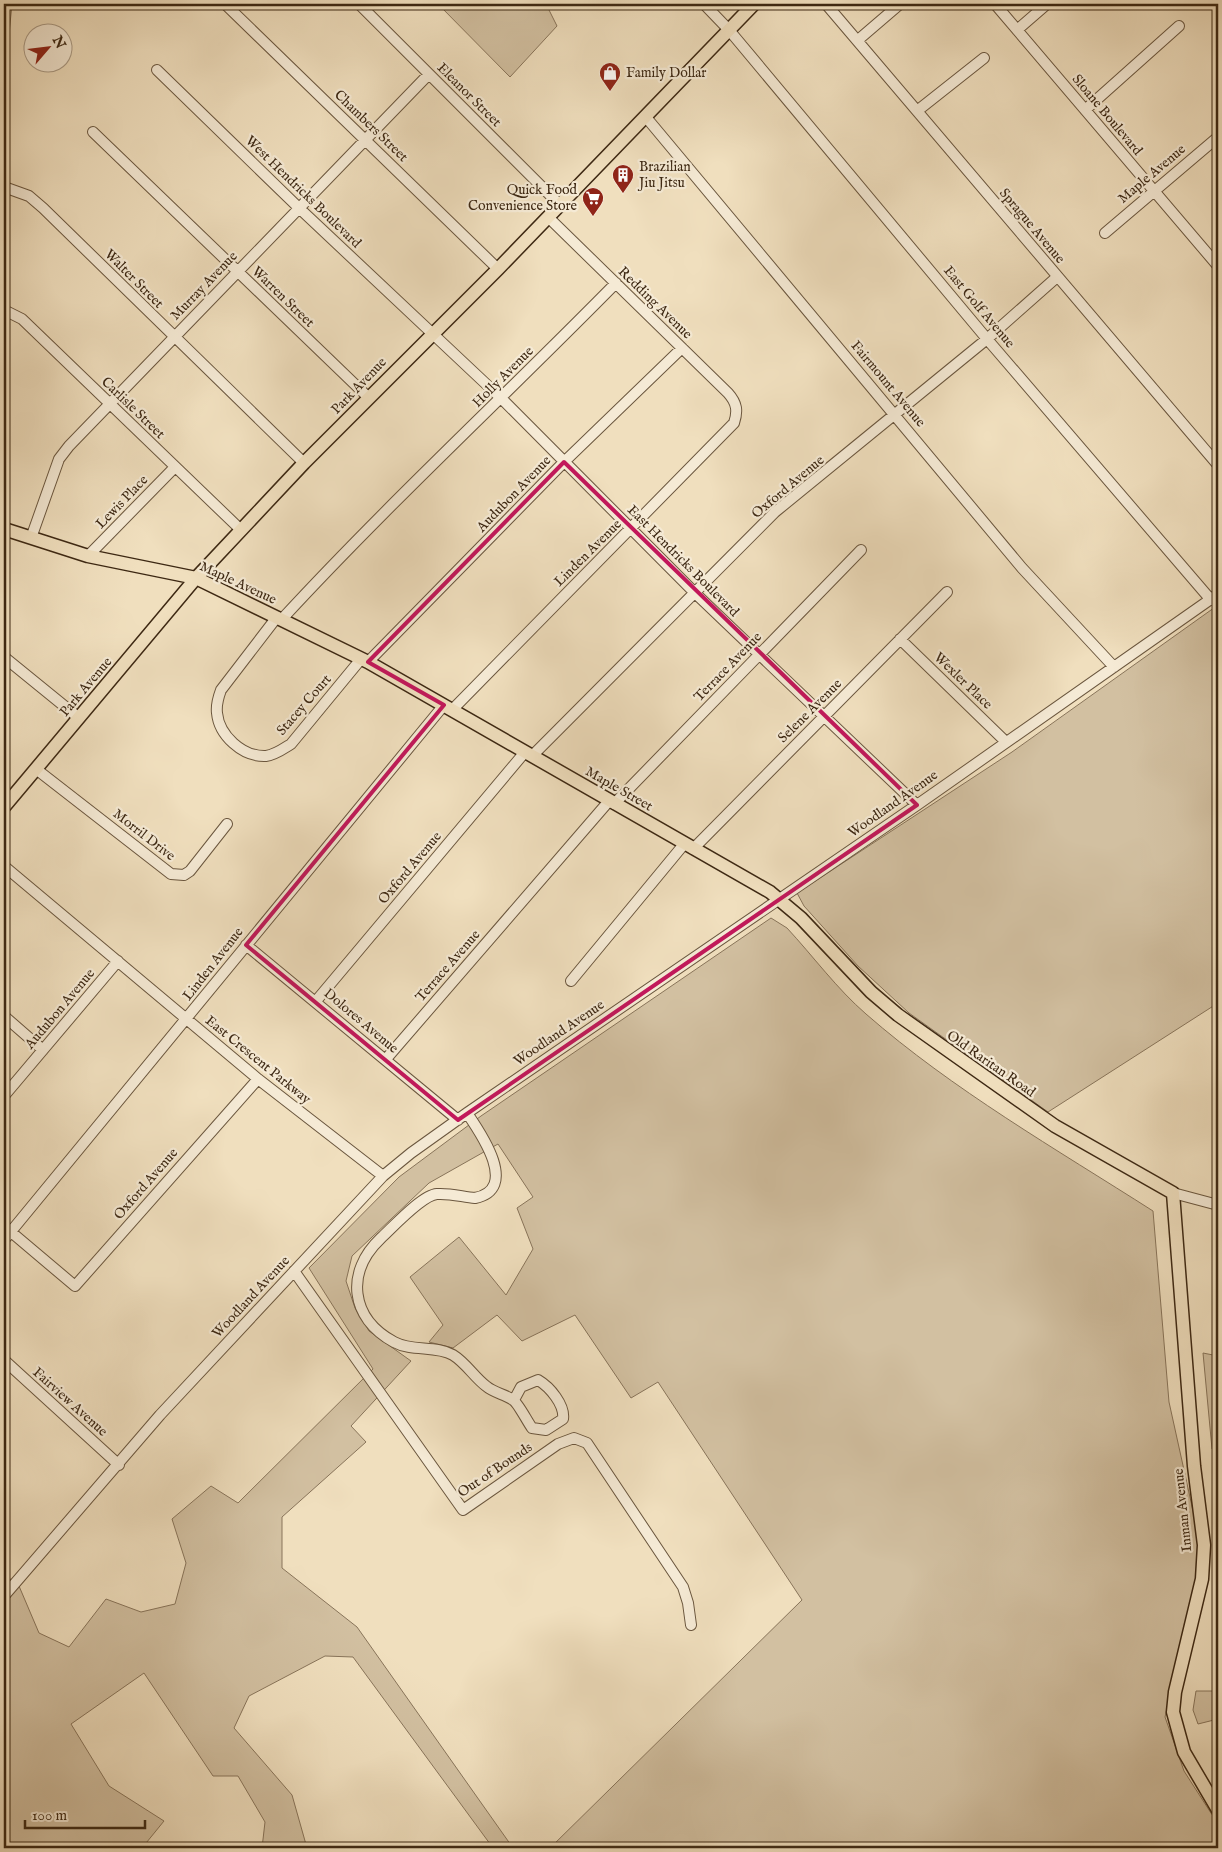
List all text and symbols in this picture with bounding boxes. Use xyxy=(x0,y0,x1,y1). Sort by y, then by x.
north arrow xyxy=(22,22,72,72)
text: N xyxy=(47,32,69,52)
street label: Eleanor Street xyxy=(433,59,505,131)
shop icon: Family Dollar xyxy=(598,61,622,92)
place label: Family Dollar xyxy=(626,64,707,82)
street label: Sloane Boulevard xyxy=(1068,71,1147,160)
street label: Chambers Street xyxy=(330,86,412,166)
street label: West Hendricks Boulevard xyxy=(241,132,365,252)
street label: Maple Avenue xyxy=(1115,140,1190,207)
place label: Brazilian Jiu Jitsu xyxy=(637,158,691,192)
building icon: Brazilian Jiu Jitsu xyxy=(611,163,635,194)
place label: Quick Food Convenience Store xyxy=(468,181,578,215)
street label: Sprague Avenue xyxy=(995,185,1069,268)
supermarket icon: Quick Food Convenience Store xyxy=(581,186,605,217)
street label: Walter Street xyxy=(101,246,168,313)
street label: Murray Avenue xyxy=(167,247,242,324)
street label: East Golf Avenue xyxy=(939,262,1019,352)
street label: Warren Street xyxy=(248,263,318,332)
street label: Redding Avenue xyxy=(614,263,696,343)
street label: Fairmount Avenue xyxy=(847,337,930,431)
street label: Holly Avenue xyxy=(469,342,538,411)
street label: Park Avenue xyxy=(327,353,391,418)
street label: Carlisle Street xyxy=(97,373,169,443)
street label: Audubon Avenue xyxy=(472,451,556,537)
street label: Oxford Avenue xyxy=(748,451,828,523)
street label: Lewis Place xyxy=(92,471,152,533)
street label: East Hendricks Boulevard xyxy=(623,501,743,621)
street label: Linden Avenue xyxy=(550,515,626,591)
street label: Maple Avenue xyxy=(197,557,280,609)
street label: Terrace Avenue xyxy=(690,628,766,706)
street label: Wexler Place xyxy=(930,649,997,714)
street label: Park Avenue xyxy=(56,653,117,721)
street label: Stacey Court xyxy=(273,671,336,739)
street label: Selene Avenue xyxy=(774,675,846,747)
street label: Maple Street xyxy=(582,763,656,816)
street label: Woodland Avenue xyxy=(844,766,942,842)
street label: Morril Drive xyxy=(109,805,179,865)
street label: Oxford Avenue xyxy=(374,828,446,908)
street label: Linden Avenue xyxy=(179,923,248,1004)
street label: Terrace Avenue xyxy=(412,926,485,1006)
street label: Audubon Avenue xyxy=(20,965,99,1054)
street label: Dolores Avenue xyxy=(320,984,403,1058)
street label: Woodland Avenue xyxy=(510,996,608,1070)
street label: East Crescent Parkway xyxy=(201,1012,315,1108)
street label: Old Raritan Road xyxy=(943,1027,1039,1102)
street label: Oxford Avenue xyxy=(110,1144,182,1224)
street label: Woodland Avenue xyxy=(208,1252,294,1342)
street label: Fairview Avenue xyxy=(29,1364,112,1441)
street label: Out of Bounds xyxy=(454,1438,536,1502)
street label: Inman Avenue xyxy=(1170,1467,1196,1553)
scale bar xyxy=(25,1797,145,1829)
text: 100 m xyxy=(32,1806,68,1825)

